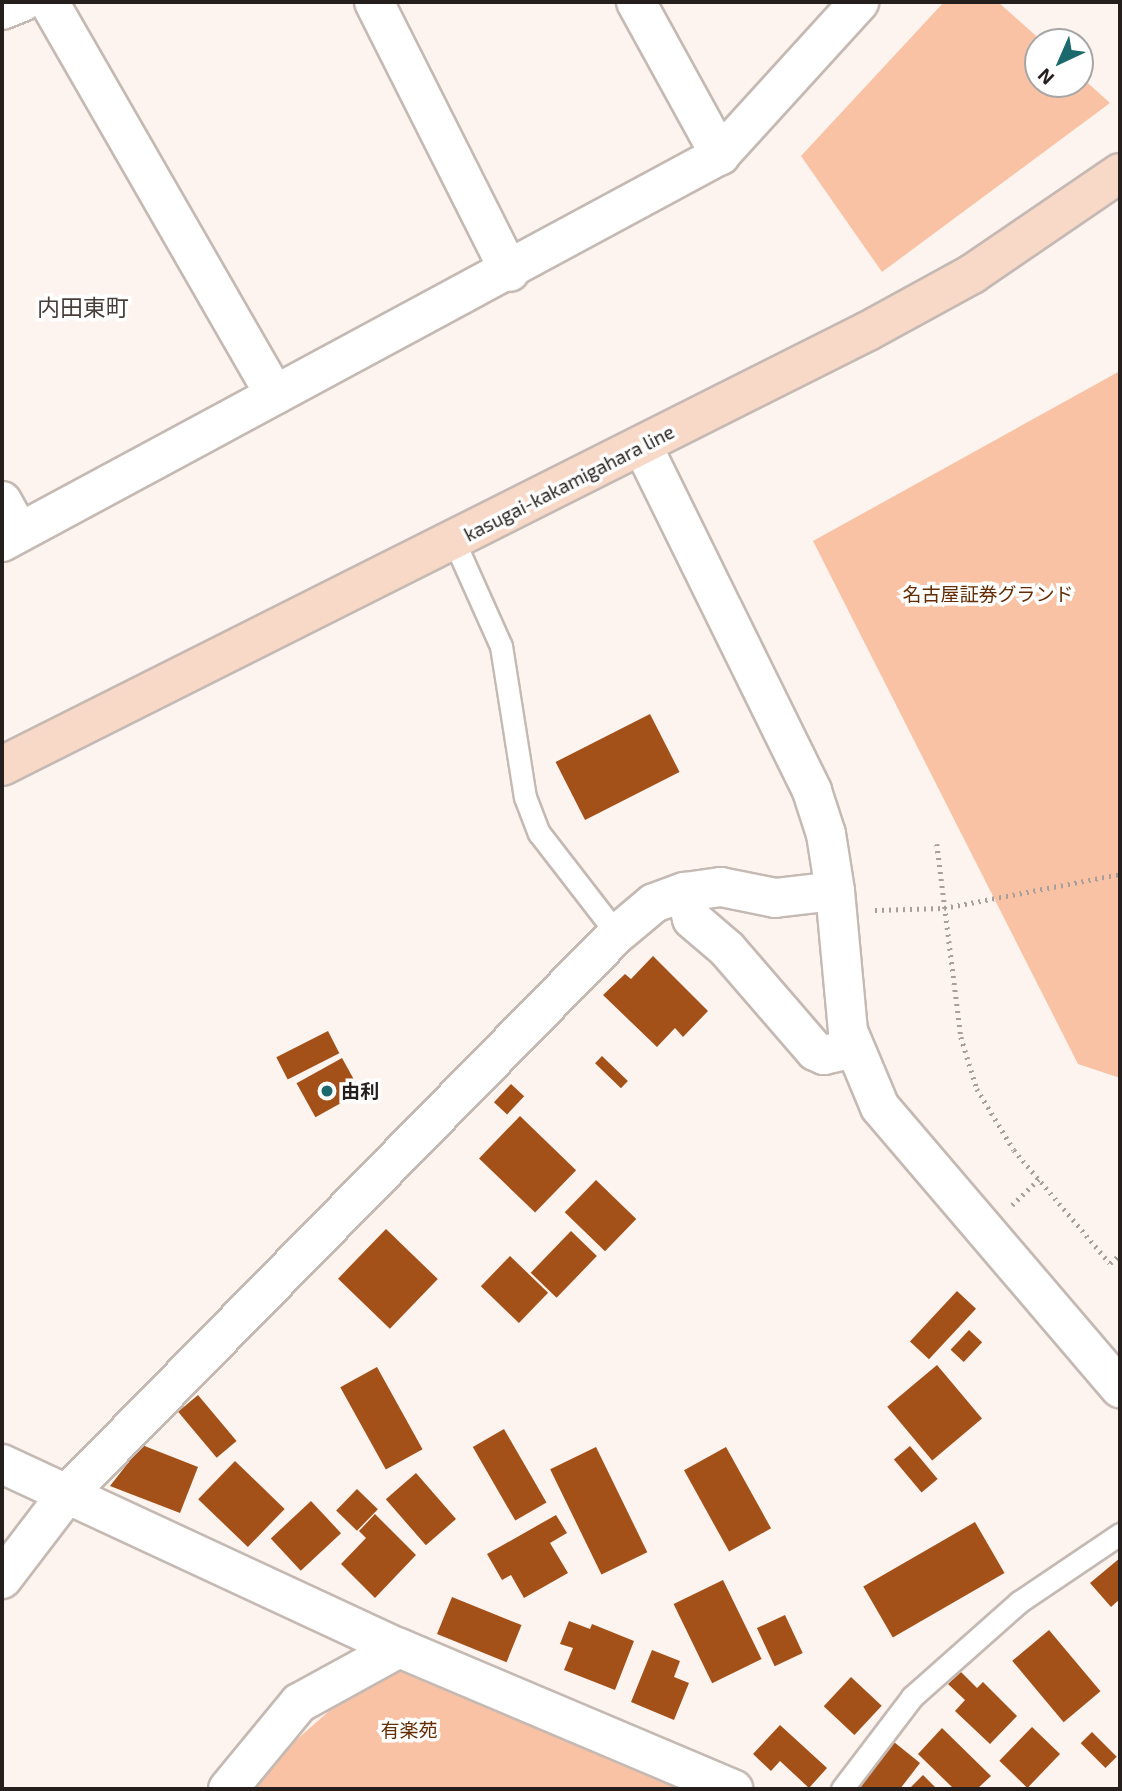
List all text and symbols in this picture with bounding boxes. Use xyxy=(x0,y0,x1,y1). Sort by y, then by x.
north arrow xyxy=(1024,28,1094,98)
text: N xyxy=(1033,64,1058,90)
district label: 内田東町 xyxy=(37,293,129,321)
street label: kasugai-kakamigahara line xyxy=(460,420,678,546)
park label: 名古屋証券グランド xyxy=(903,583,1073,605)
place label: 由利 xyxy=(341,1080,379,1102)
marker: 由利 xyxy=(319,1083,335,1099)
park label: 有楽苑 xyxy=(381,1719,437,1741)

